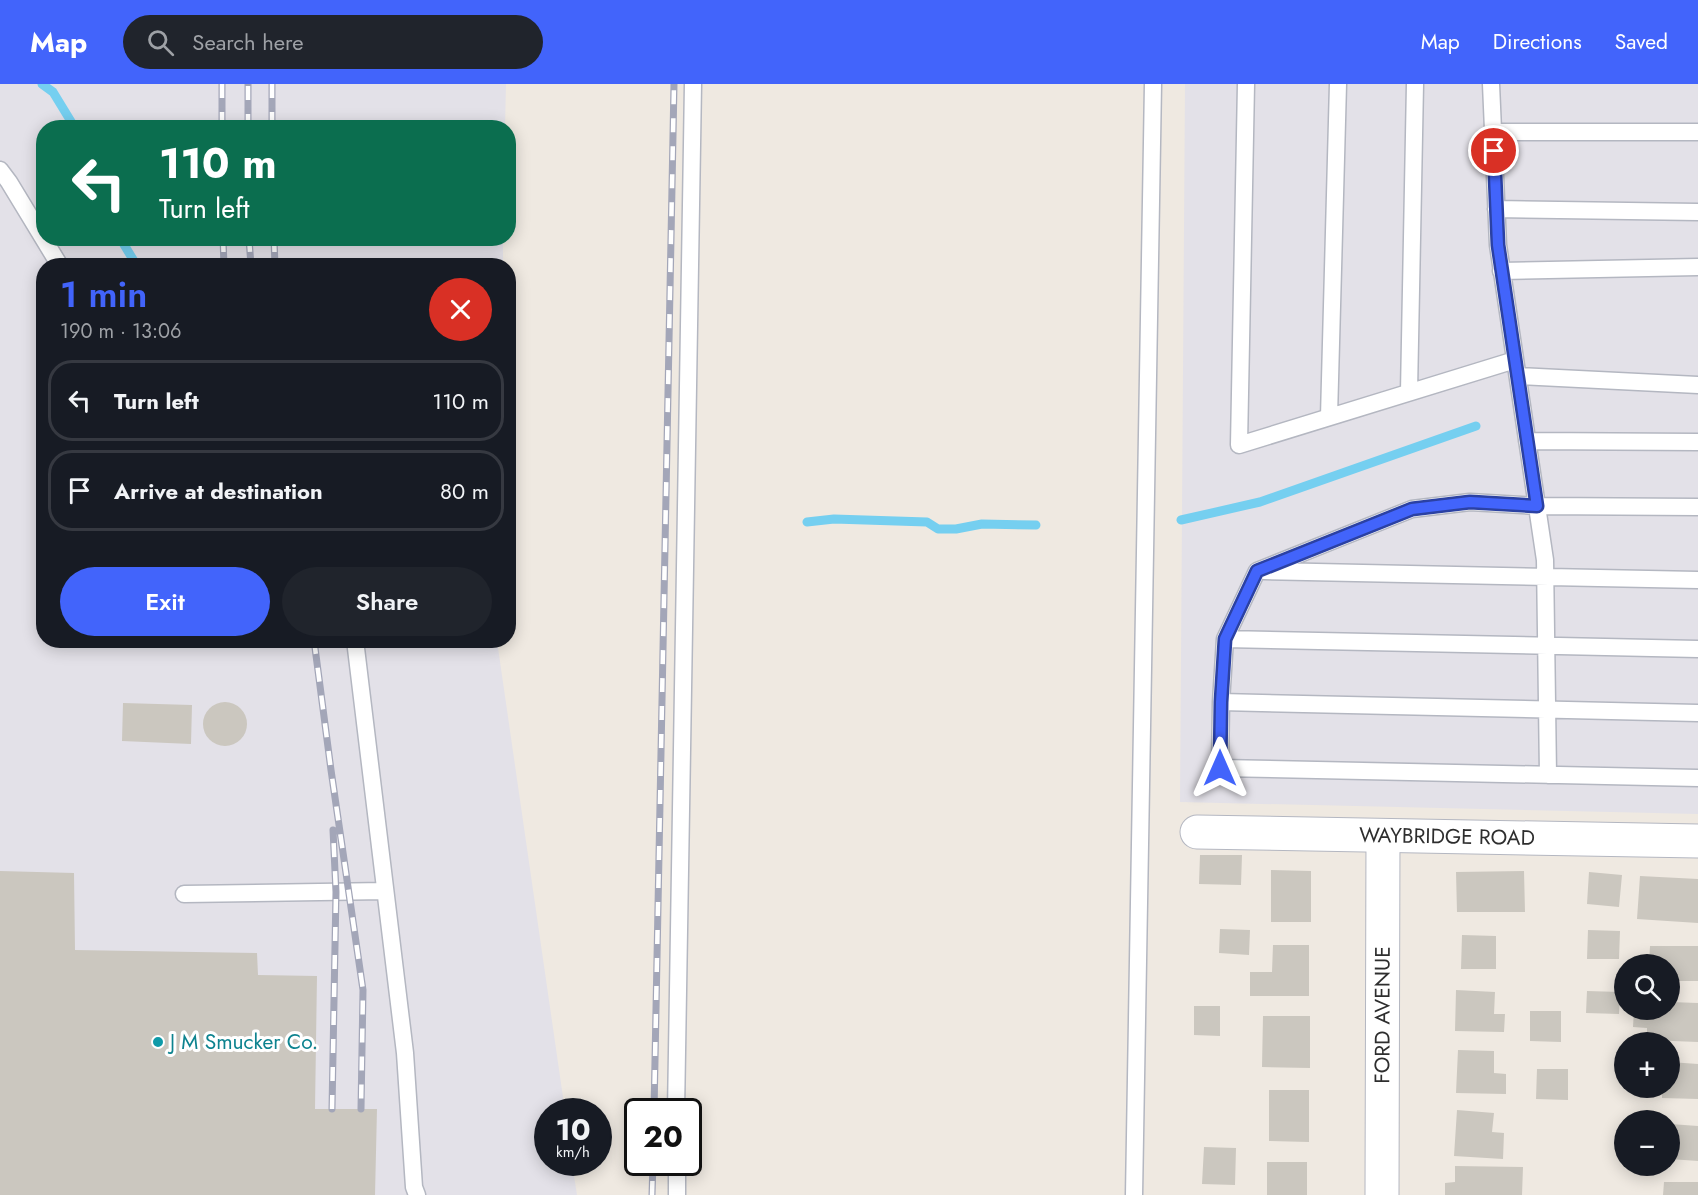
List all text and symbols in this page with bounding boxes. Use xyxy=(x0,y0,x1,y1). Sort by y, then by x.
search box xyxy=(123,15,543,69)
text: Map xyxy=(30,22,87,63)
icon: search xyxy=(144,26,177,59)
text: Search here xyxy=(192,26,304,58)
text: Map xyxy=(1421,27,1460,57)
text: Directions xyxy=(1493,27,1582,57)
text: Saved xyxy=(1615,27,1668,57)
pin xyxy=(1468,125,1519,176)
text: 110 m xyxy=(159,133,277,194)
icon: arrive xyxy=(1477,134,1510,167)
icon: left xyxy=(60,144,138,222)
text: Turn left xyxy=(159,189,249,228)
text: 1 min xyxy=(60,268,147,320)
button: close xyxy=(429,278,492,341)
text: 190 m · 13:06 xyxy=(60,317,182,346)
icon: left xyxy=(63,384,96,417)
text: Turn left xyxy=(114,385,199,417)
text: 110 m xyxy=(432,385,489,417)
icon: arrive xyxy=(63,474,96,507)
text: Arrive at destination xyxy=(114,475,323,507)
text: 80 m xyxy=(440,475,489,507)
button: Exit xyxy=(60,567,270,636)
button: Share xyxy=(282,567,492,636)
position arrow xyxy=(1188,736,1252,800)
street label: WAYBRIDGE ROAD xyxy=(1359,820,1535,853)
street label: FORD AVENUE xyxy=(1367,946,1398,1084)
map controls xyxy=(1614,954,1680,1176)
button: search xyxy=(1614,954,1680,1020)
place label: J M Smucker Co. xyxy=(167,1027,318,1057)
button: + xyxy=(1614,1032,1680,1098)
marker: J M Smucker Co. xyxy=(151,1035,165,1049)
speed limit sign: 20 xyxy=(624,1098,702,1176)
text: 10 xyxy=(555,1108,591,1151)
button: − xyxy=(1614,1110,1680,1176)
text: km/h xyxy=(556,1141,590,1163)

